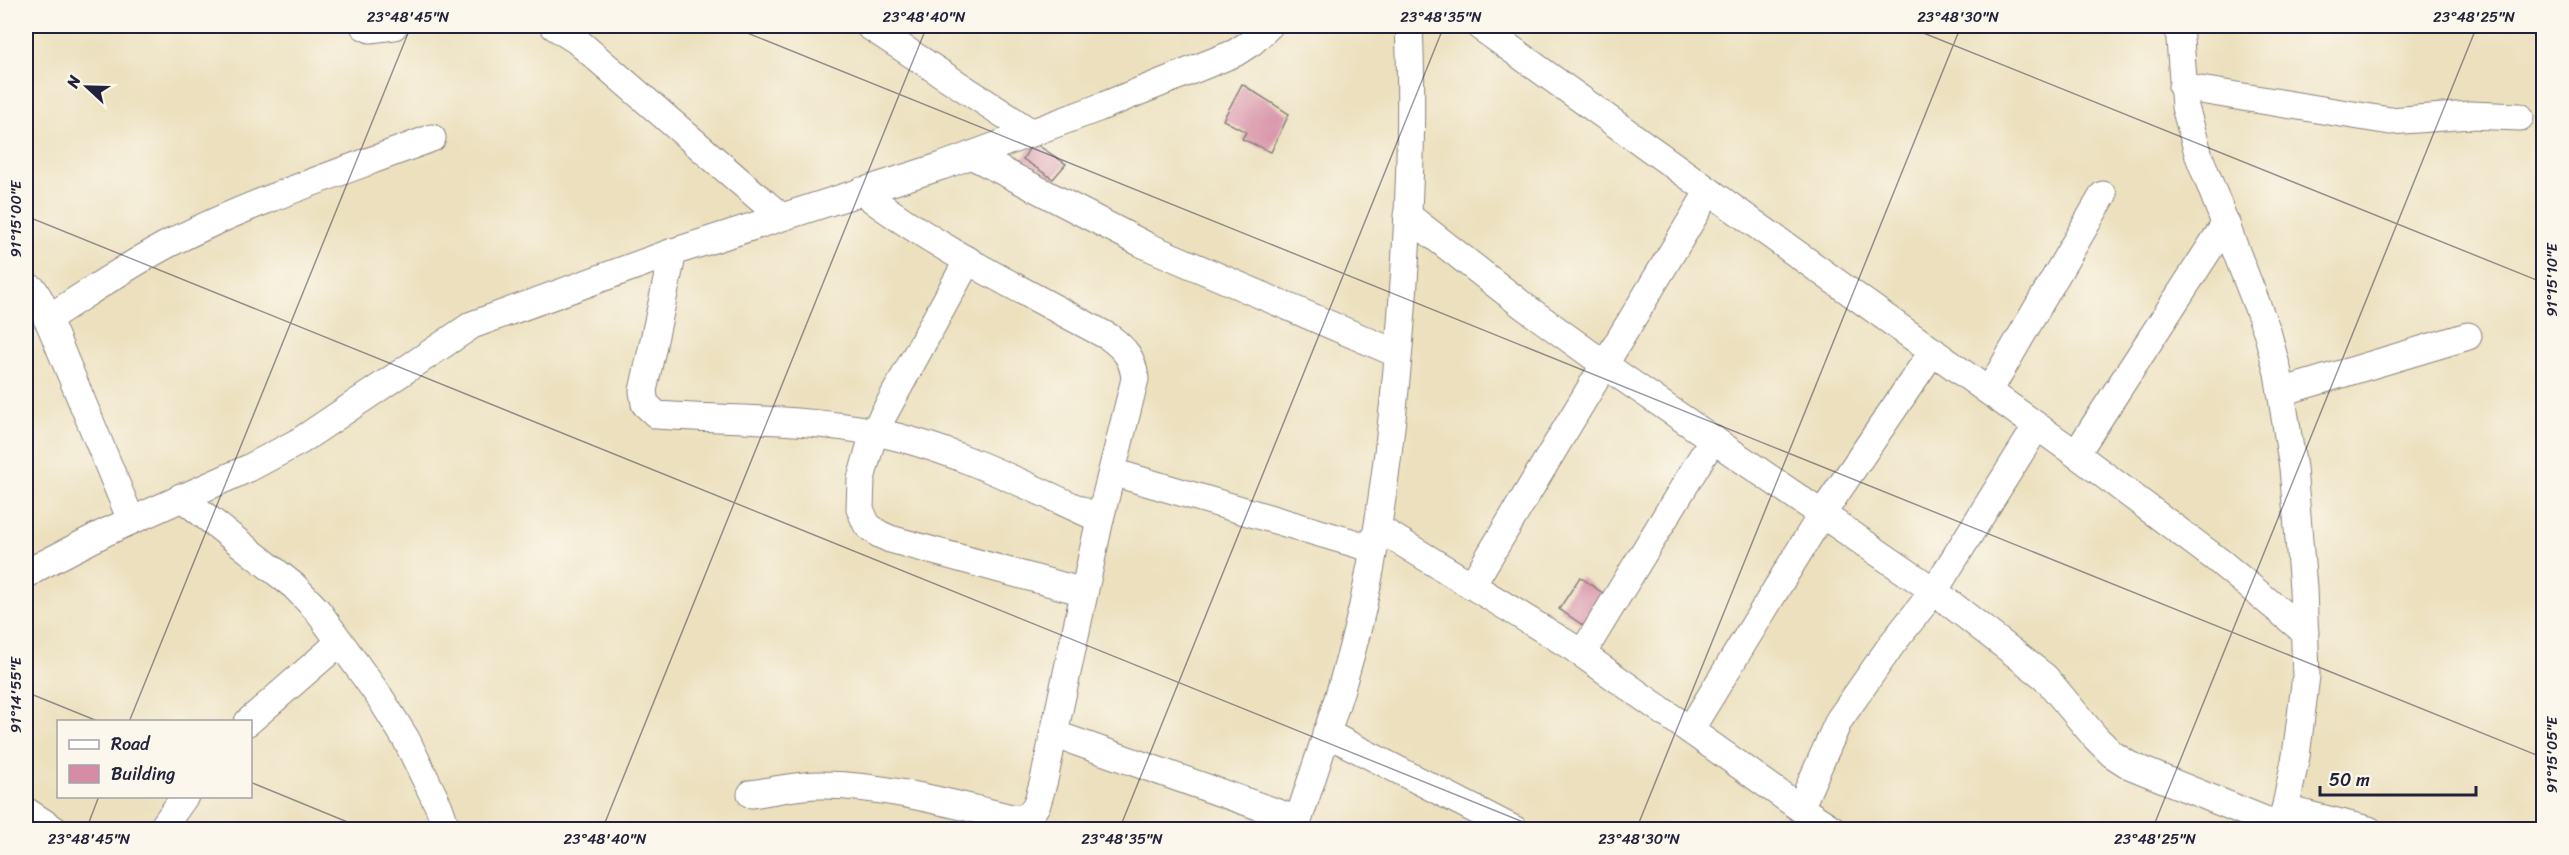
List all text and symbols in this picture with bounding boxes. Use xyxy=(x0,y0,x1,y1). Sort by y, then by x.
text: 23°48'45"N xyxy=(367,4,450,30)
text: 23°48'40"N xyxy=(883,4,966,30)
text: 23°48'35"N xyxy=(1400,4,1482,30)
text: 23°48'30"N xyxy=(1917,4,1999,30)
text: 23°48'25"N xyxy=(2433,4,2515,30)
north arrow xyxy=(57,57,117,117)
text: N xyxy=(58,70,89,93)
text: 91°15'00"E xyxy=(3,179,29,257)
text: 91°15'10"E xyxy=(2539,241,2565,317)
text: 91°14'55"E xyxy=(3,655,29,733)
text: 91°15'05"E xyxy=(2539,715,2565,793)
legend xyxy=(57,720,252,798)
text: Road xyxy=(111,728,151,760)
text: Building xyxy=(111,758,175,790)
scale bar xyxy=(2320,759,2476,797)
text: 50 m xyxy=(2329,764,2370,796)
text: 23°48'45"N xyxy=(48,826,131,852)
text: 23°48'40"N xyxy=(564,826,647,852)
text: 23°48'35"N xyxy=(1081,826,1163,852)
text: 23°48'30"N xyxy=(1598,826,1680,852)
text: 23°48'25"N xyxy=(2114,826,2196,852)

